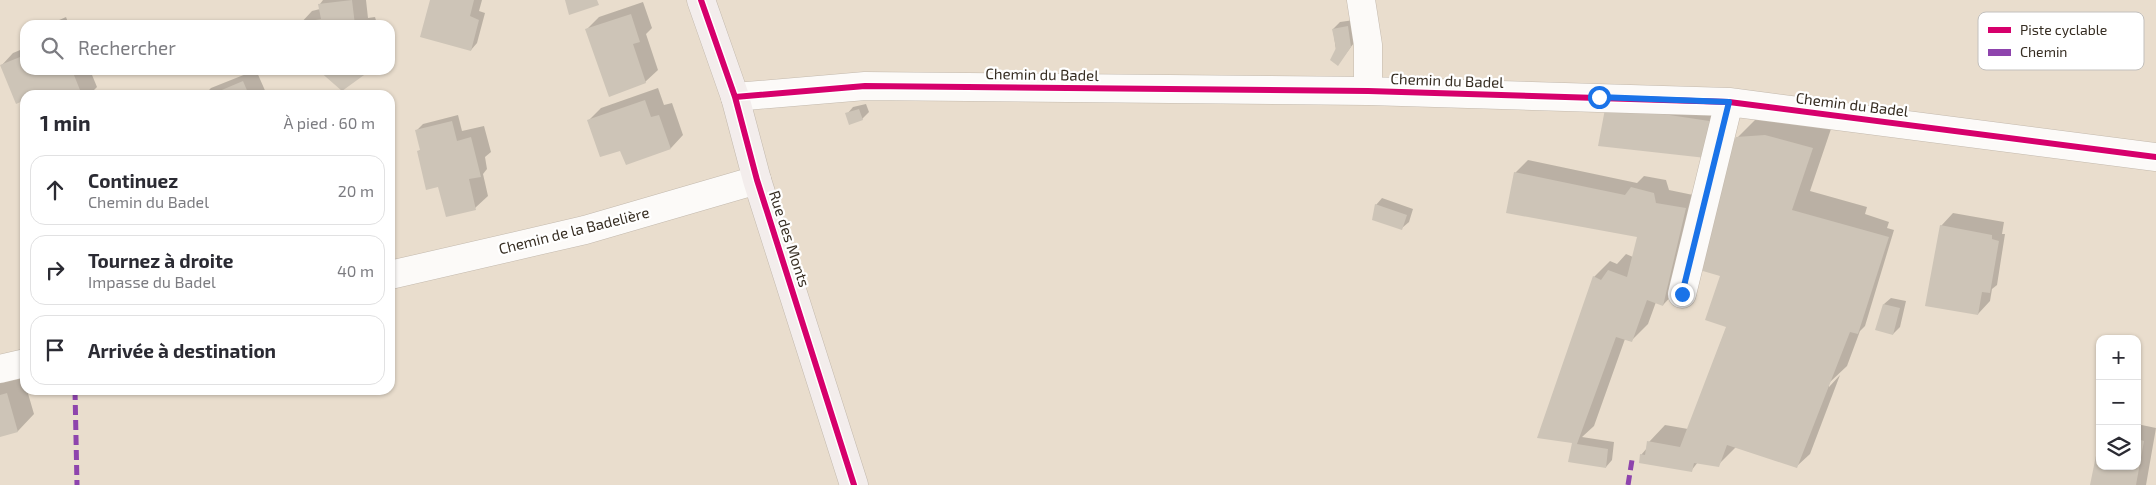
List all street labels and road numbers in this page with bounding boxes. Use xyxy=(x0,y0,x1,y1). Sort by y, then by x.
street label: Chemin du Badel xyxy=(985,64,1099,84)
street label: Chemin du Badel xyxy=(1390,69,1505,91)
street label: Chemin du Badel xyxy=(1795,88,1910,120)
street label: Rue des Monts xyxy=(766,188,814,289)
street label: Chemin de la Badelière xyxy=(497,203,651,257)

